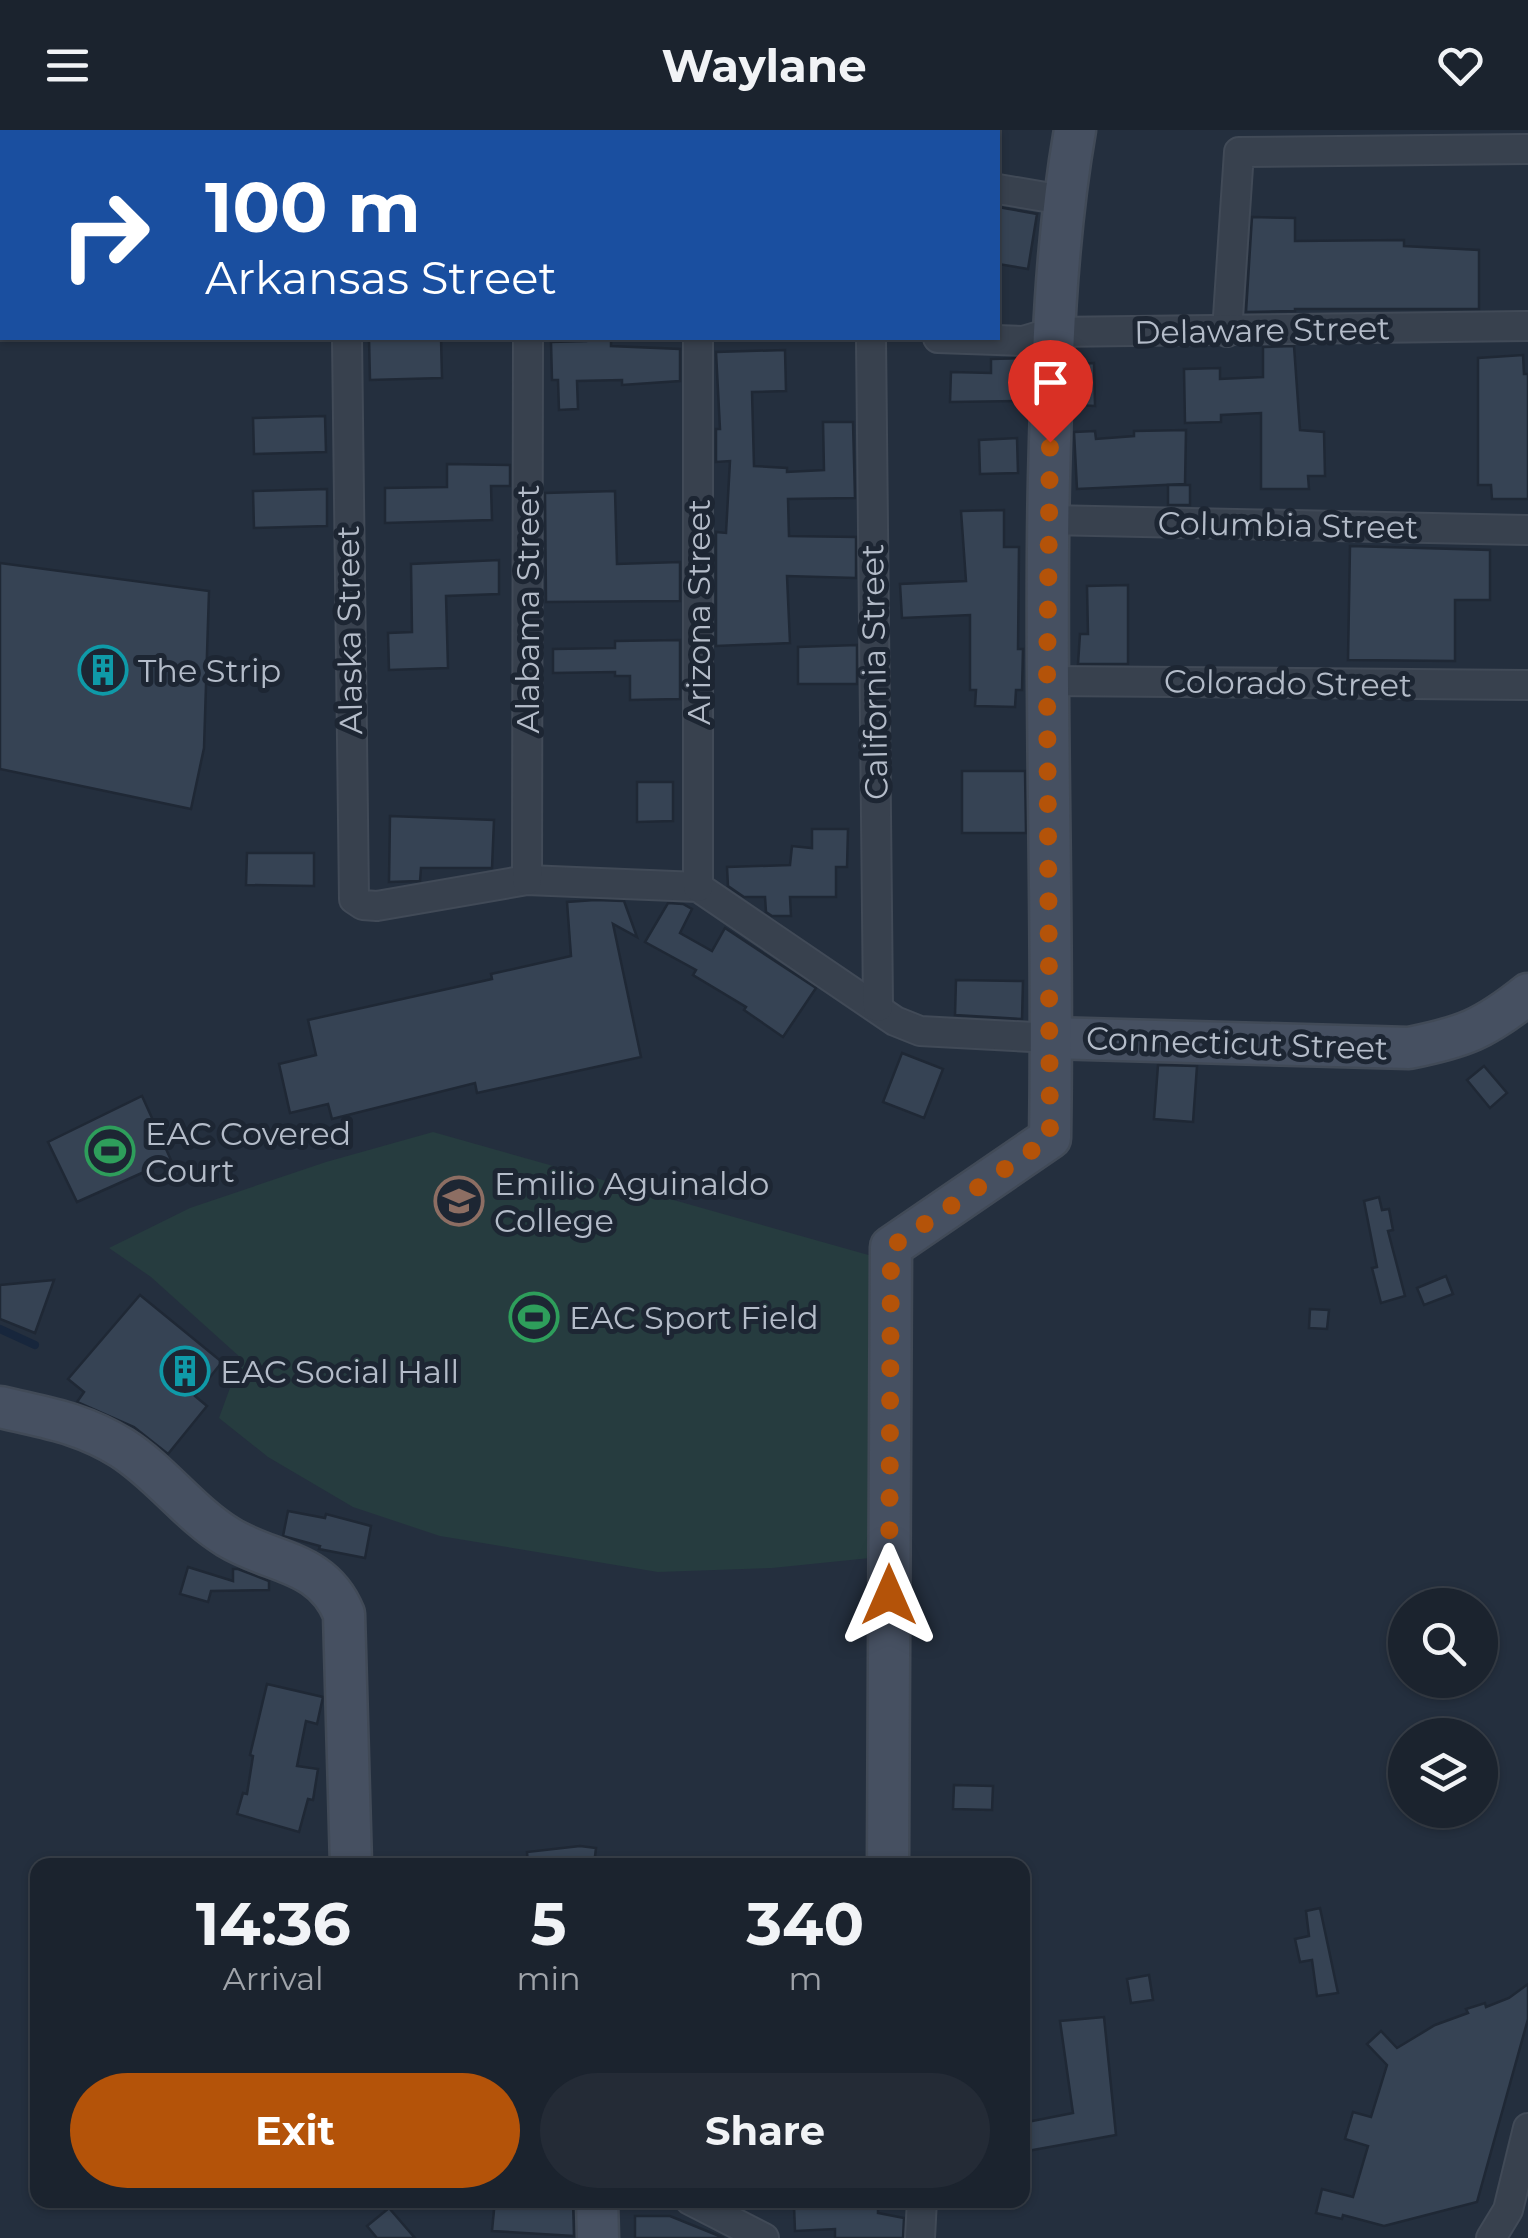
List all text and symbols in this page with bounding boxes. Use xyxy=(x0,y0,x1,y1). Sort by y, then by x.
icon: menu xyxy=(40,38,95,93)
text: Waylane xyxy=(661,38,867,93)
icon: heart xyxy=(1433,38,1488,93)
text: 100 m xyxy=(205,164,421,250)
icon: right xyxy=(40,170,170,300)
text: Arkansas Street xyxy=(205,250,557,305)
street label: Delaware Street xyxy=(1134,308,1390,352)
pin xyxy=(1008,340,1093,443)
icon: arrive xyxy=(1023,355,1078,410)
street label: Alabama Street xyxy=(508,485,547,733)
street label: Arizona Street xyxy=(679,499,718,725)
street label: Columbia Street xyxy=(1157,503,1419,547)
street label: Alaska Street xyxy=(328,525,370,735)
street label: California Street xyxy=(852,544,896,800)
building icon: The Strip xyxy=(77,644,129,696)
place label: The Strip xyxy=(138,651,281,690)
street label: Colorado Street xyxy=(1164,661,1412,705)
street label: Connecticut Street xyxy=(1085,1018,1389,1068)
place label: EAC Covered Court xyxy=(145,1114,351,1190)
sports icon: EAC Covered Court xyxy=(84,1125,136,1177)
place label: Emilio Aguinaldo College xyxy=(494,1164,769,1240)
school or university icon: Emilio Aguinaldo College xyxy=(433,1175,485,1227)
sports icon: EAC Sport Field xyxy=(508,1291,560,1343)
place label: EAC Sport Field xyxy=(569,1298,819,1337)
building icon: EAC Social Hall xyxy=(159,1345,211,1397)
place label: EAC Social Hall xyxy=(220,1352,459,1391)
position arrow xyxy=(837,1543,941,1647)
map controls xyxy=(1388,1588,1498,1828)
button: search xyxy=(1388,1588,1498,1698)
button: layers xyxy=(1388,1718,1498,1828)
text: 14:36 xyxy=(196,1887,351,1960)
text: 5 xyxy=(531,1887,566,1960)
text: 340 xyxy=(747,1887,864,1960)
text: Arrival xyxy=(223,1959,324,1998)
text: min xyxy=(517,1959,581,1998)
text: m xyxy=(788,1959,822,1998)
button: Exit xyxy=(70,2073,520,2188)
button: Share xyxy=(540,2073,990,2188)

